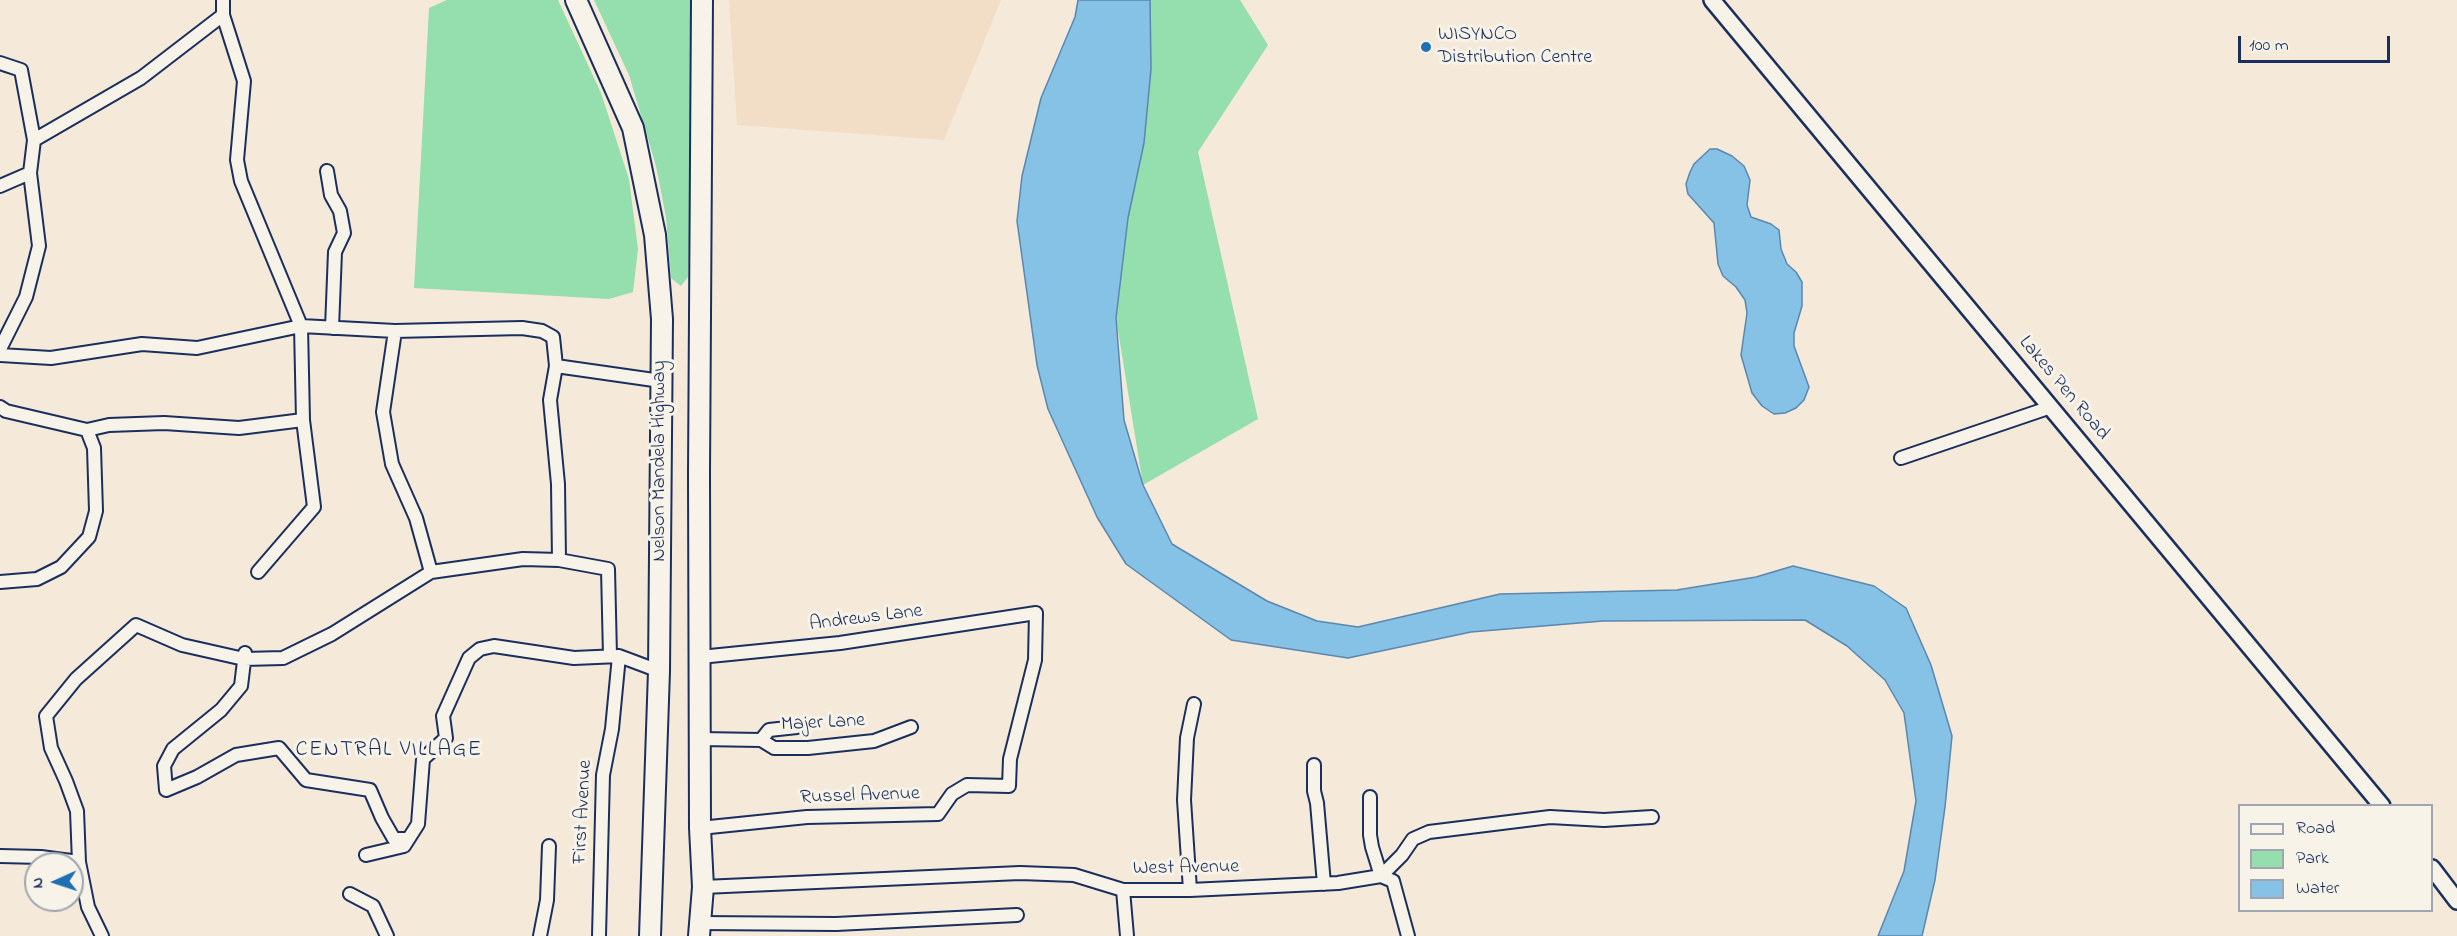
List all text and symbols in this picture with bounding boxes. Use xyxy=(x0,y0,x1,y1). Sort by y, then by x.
place label: WISYNCO Distribution Centre xyxy=(1438,24,1592,71)
scale bar xyxy=(2241,24,2392,62)
text: 100 m xyxy=(2249,33,2289,59)
marker: WISYNCO Distribution Centre xyxy=(1419,40,1433,54)
street label: Lakes Pen Road xyxy=(2012,332,2114,446)
street label: Nelson Mandela Highway xyxy=(649,360,673,562)
street label: Andrews Lane xyxy=(808,600,924,638)
street label: Majer Lane xyxy=(780,710,866,738)
district label: CENTRAL VILLAGE xyxy=(295,738,483,764)
street label: First Avenue xyxy=(569,759,599,865)
street label: Russel Avenue xyxy=(800,783,920,811)
legend xyxy=(2238,804,2433,912)
text: Road xyxy=(2296,816,2335,842)
text: Park xyxy=(2296,846,2329,872)
north arrow xyxy=(24,852,84,912)
street label: West Avenue xyxy=(1133,856,1239,882)
text: Water xyxy=(2296,876,2339,902)
text: N xyxy=(26,877,50,889)

